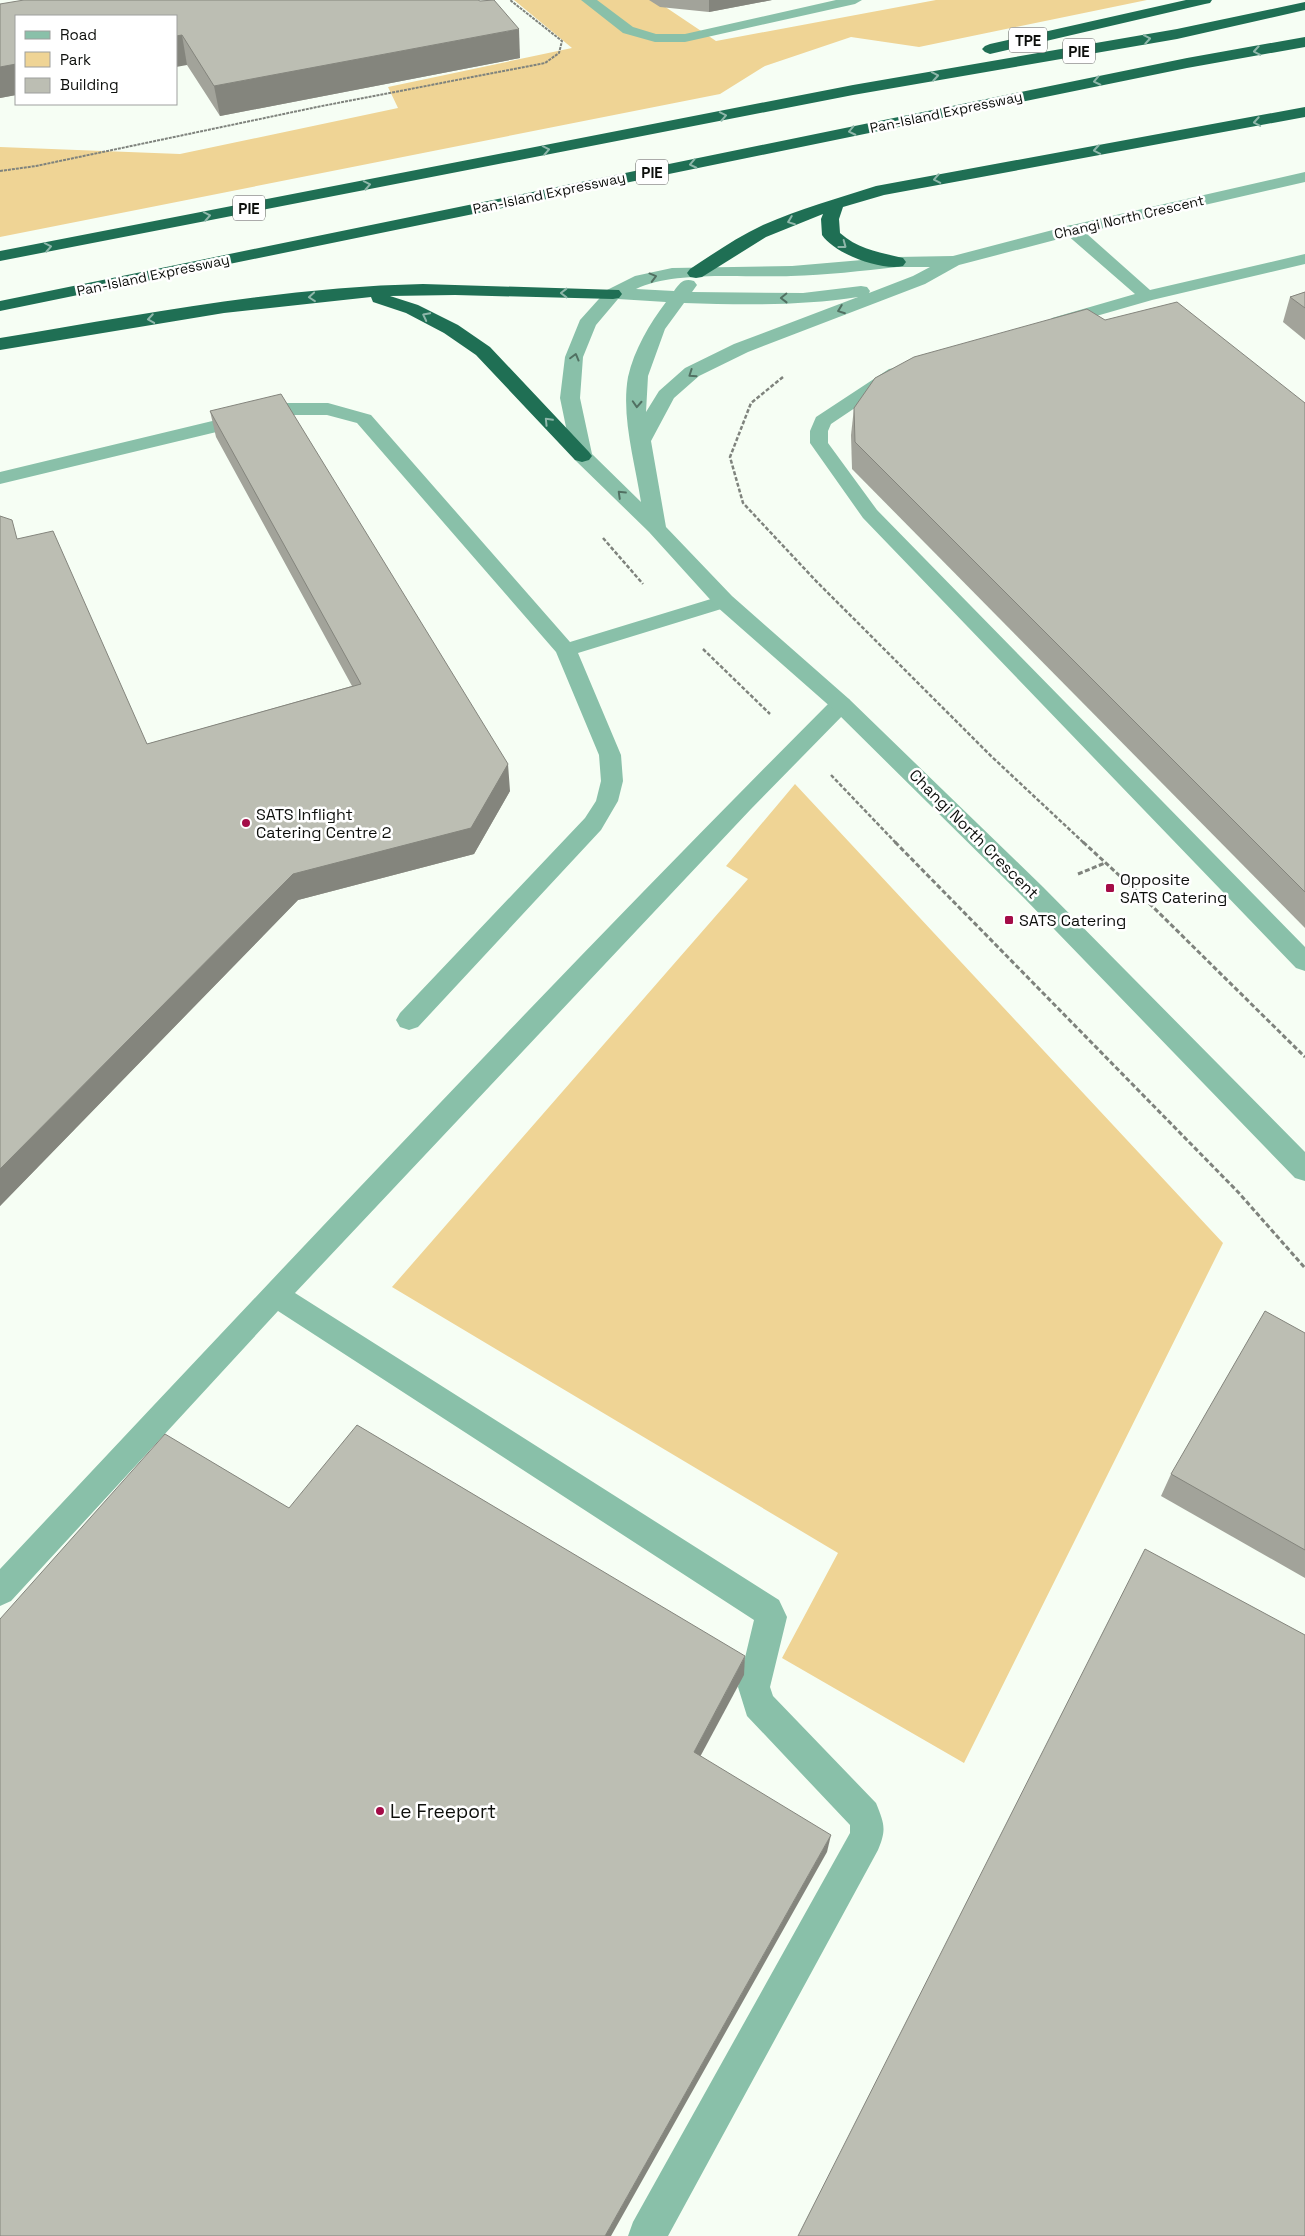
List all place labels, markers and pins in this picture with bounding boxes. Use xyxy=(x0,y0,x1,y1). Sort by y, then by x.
place label: SATS Inflight Catering Centre 2 xyxy=(256,804,391,843)
marker: SATS Inflight Catering Centre 2 xyxy=(240,817,252,829)
place label: Opposite SATS Catering xyxy=(1120,869,1227,908)
marker: Opposite SATS Catering xyxy=(1104,882,1116,894)
place label: SATS Catering xyxy=(1019,910,1126,931)
marker: SATS Catering xyxy=(1003,914,1015,926)
place label: Le Freeport xyxy=(390,1799,496,1824)
marker: Le Freeport xyxy=(374,1805,386,1817)

